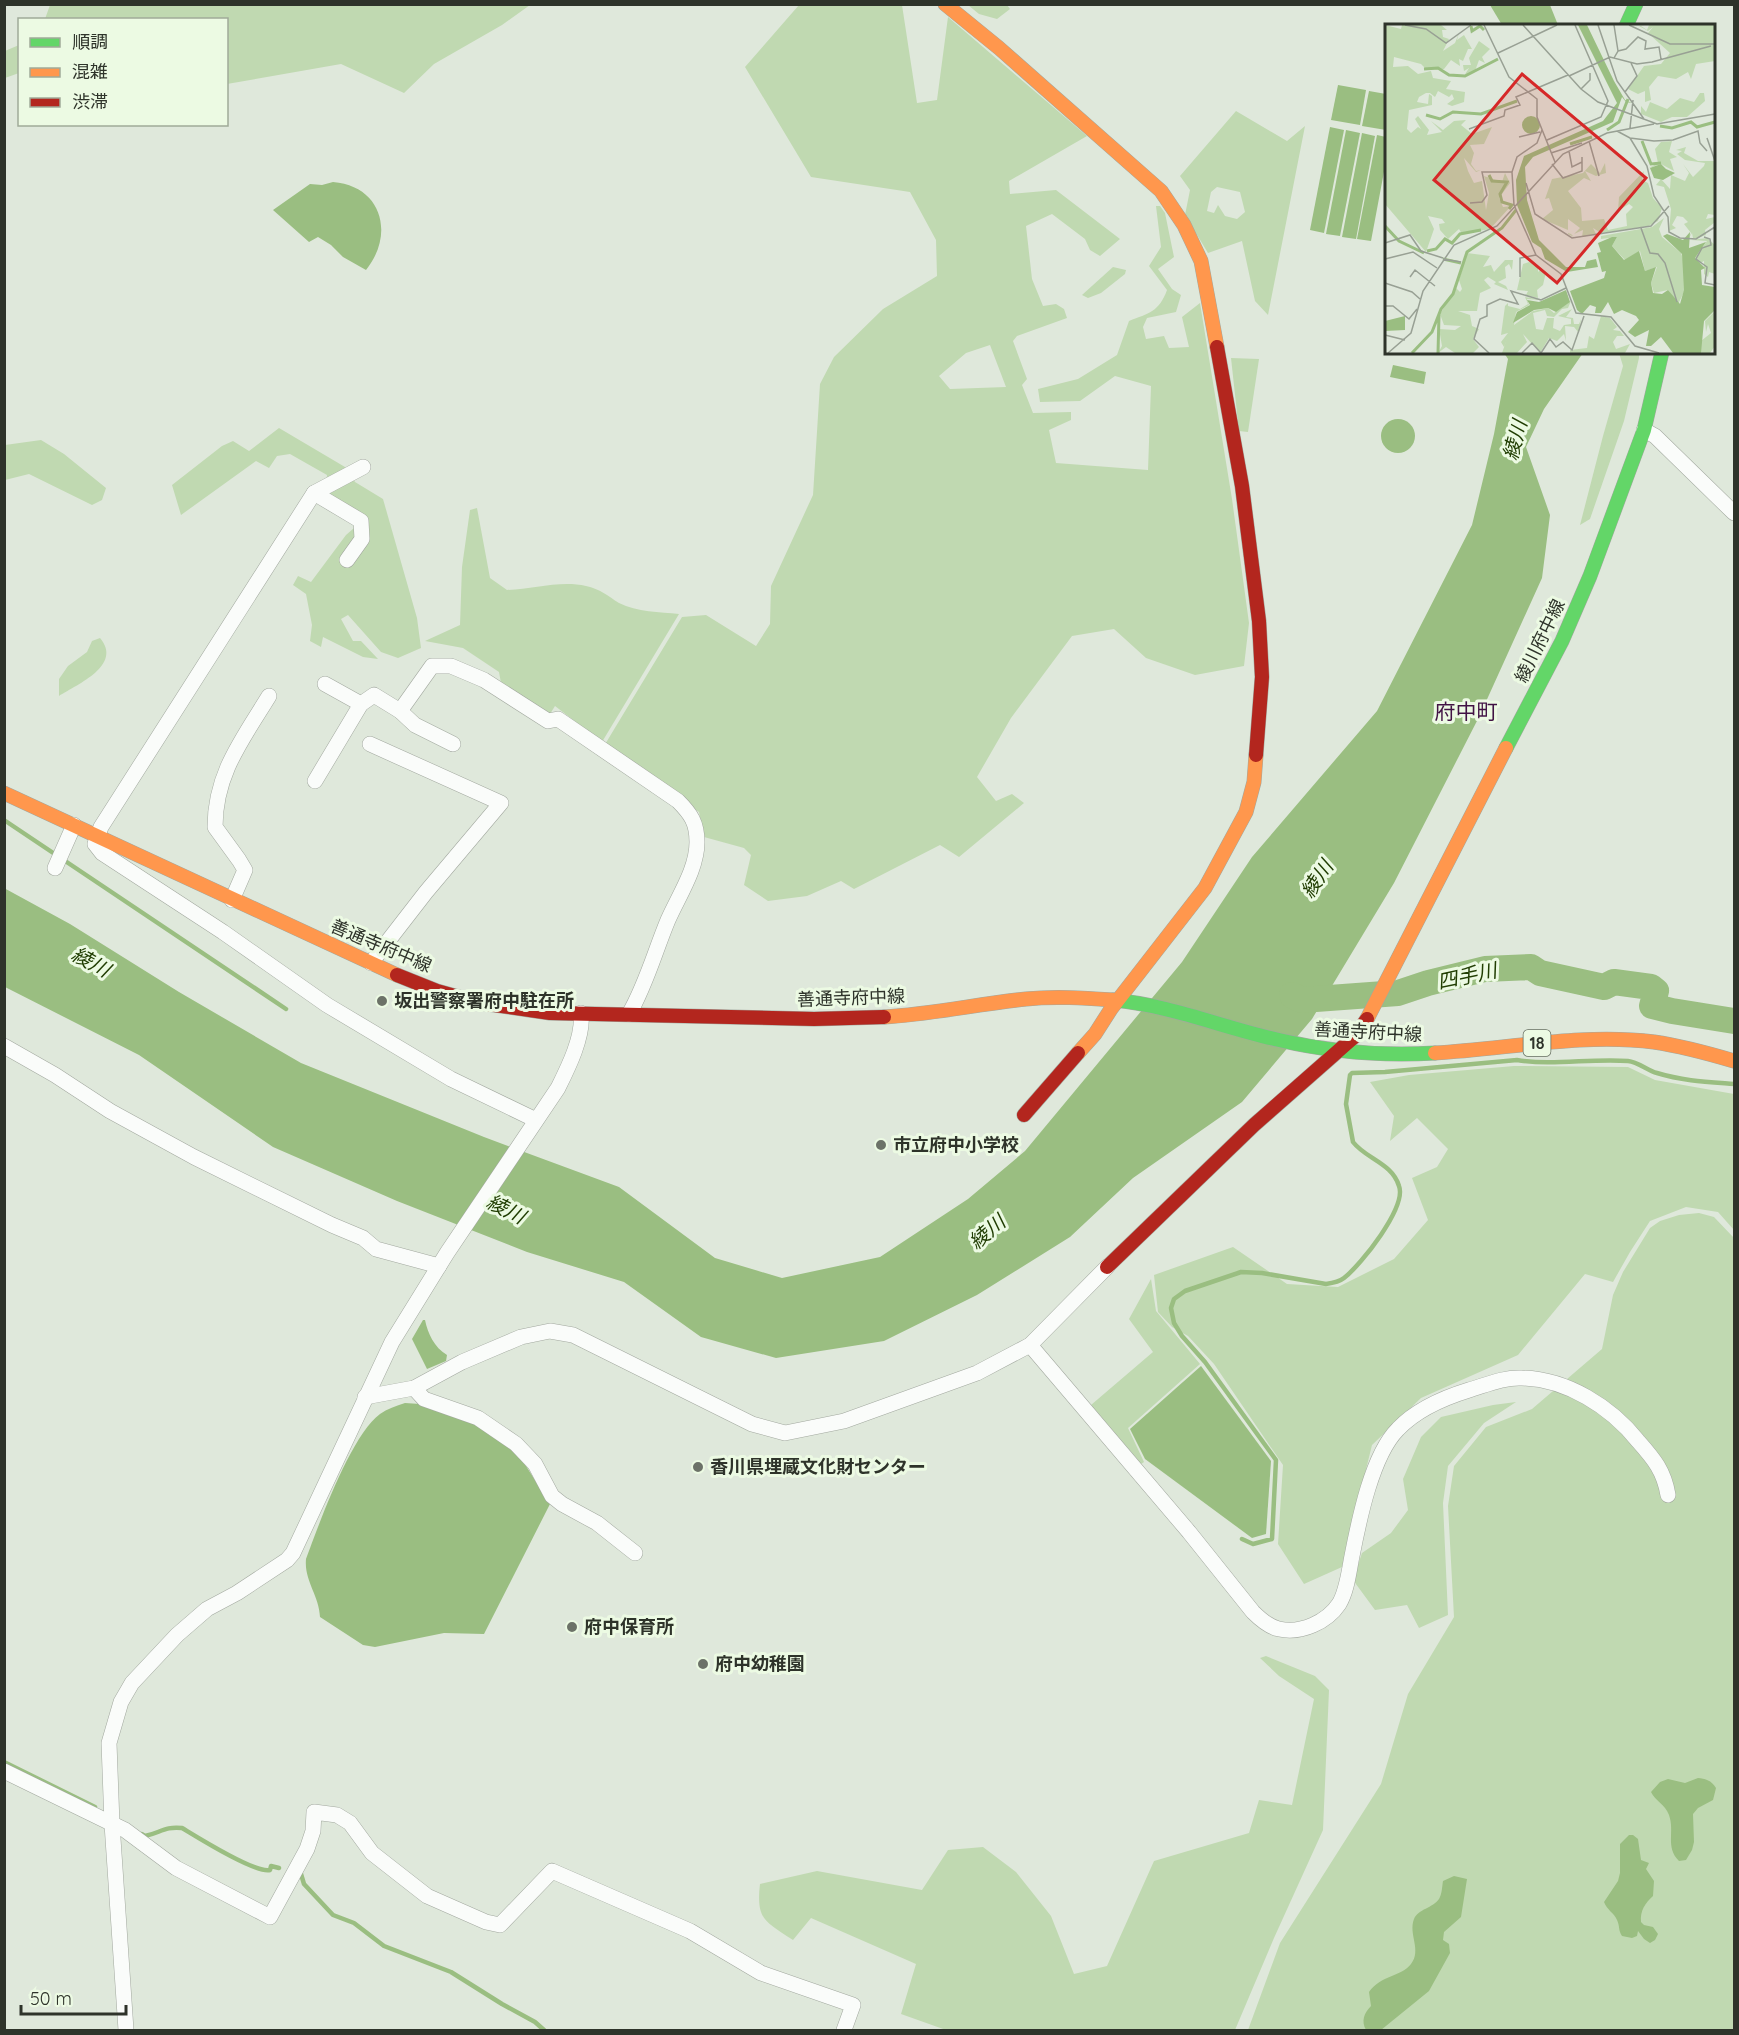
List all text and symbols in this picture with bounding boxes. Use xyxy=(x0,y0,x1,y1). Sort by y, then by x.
legend xyxy=(18,18,228,126)
inset map xyxy=(1385,24,1715,354)
text: 順調 xyxy=(72,30,108,53)
text: 混雑 xyxy=(72,60,108,83)
text: 渋滞 xyxy=(72,90,108,113)
water label: 綾川 xyxy=(1497,415,1532,462)
street label: 綾川府中線 xyxy=(1509,595,1570,686)
district label: 府中町 xyxy=(1435,698,1498,724)
water label: 綾川 xyxy=(1295,853,1339,902)
street label: 善通寺府中線 xyxy=(327,914,435,977)
water label: 綾川 xyxy=(68,941,117,983)
water label: 四手川 xyxy=(1435,957,1501,994)
street label: 善通寺府中線 xyxy=(797,984,905,1011)
place label: 坂出警察署府中駐在所 xyxy=(394,989,574,1012)
marker: 坂出警察署府中駐在所 xyxy=(375,994,389,1008)
street label: 善通寺府中線 xyxy=(1313,1017,1423,1046)
road number: 18 xyxy=(1524,1030,1550,1056)
place label: 市立府中小学校 xyxy=(893,1133,1019,1156)
marker: 市立府中小学校 xyxy=(874,1138,888,1152)
water label: 綾川 xyxy=(483,1188,532,1230)
water label: 綾川 xyxy=(963,1208,1012,1254)
place label: 香川県埋蔵文化財センター xyxy=(710,1455,926,1478)
marker: 香川県埋蔵文化財センター xyxy=(691,1460,705,1474)
place label: 府中保育所 xyxy=(584,1615,674,1638)
marker: 府中保育所 xyxy=(565,1620,579,1634)
place label: 府中幼稚園 xyxy=(715,1652,805,1675)
marker: 府中幼稚園 xyxy=(696,1657,710,1671)
scale bar xyxy=(21,1978,126,2016)
text: 50 m xyxy=(30,1987,72,2010)

